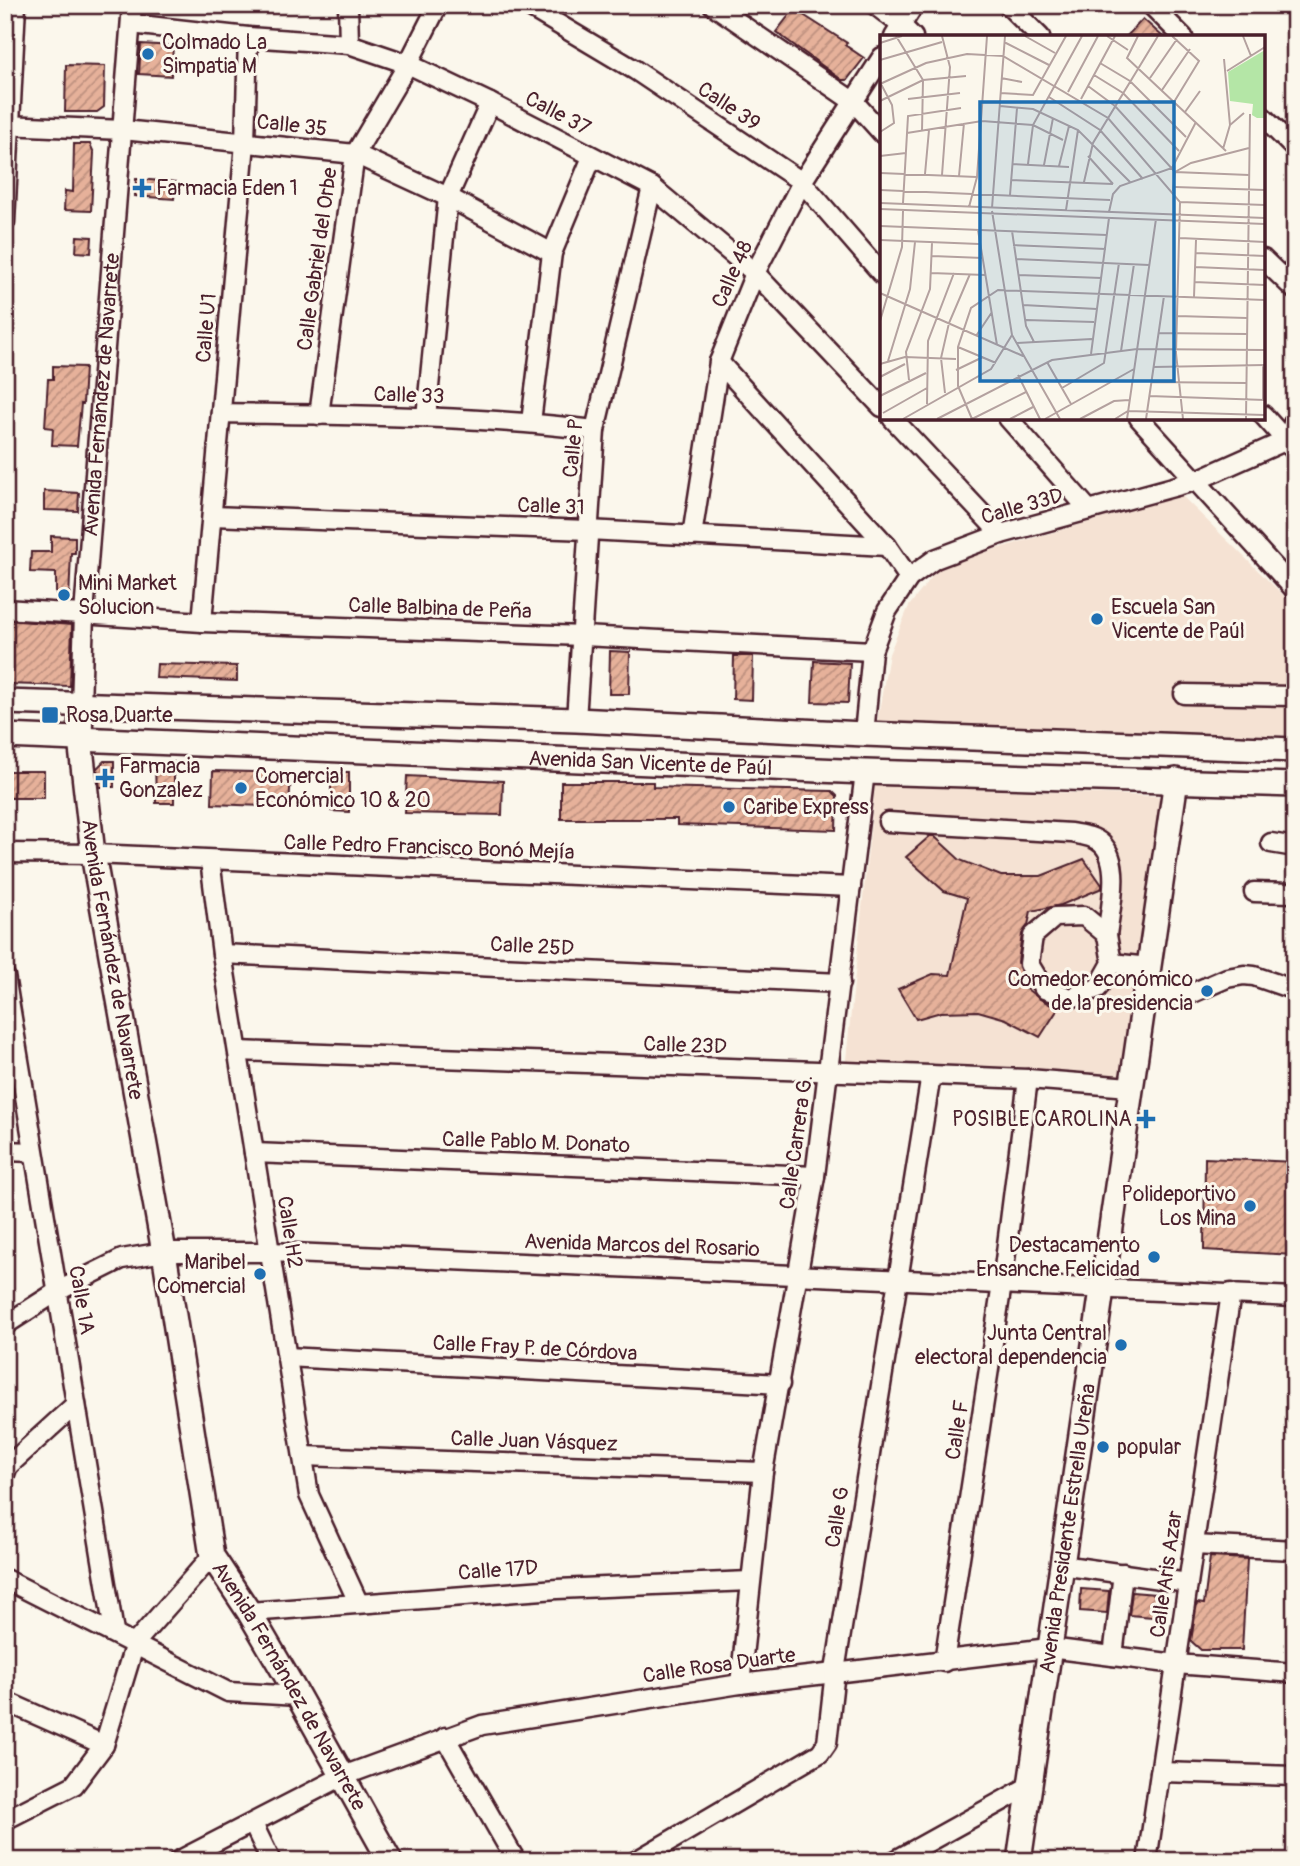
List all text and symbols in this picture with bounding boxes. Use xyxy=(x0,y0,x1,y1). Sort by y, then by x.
place label: Colmado La Simpatia M xyxy=(162,29,267,80)
inset map xyxy=(880,35,1265,420)
marker: Colmado La Simpatia M xyxy=(140,46,156,62)
street label: Calle 39 xyxy=(692,76,765,137)
street label: Calle 37 xyxy=(520,85,595,142)
street label: Calle 35 xyxy=(255,108,329,143)
street label: Calle Gabriel del Orbe xyxy=(291,165,344,352)
place label: Farmacia Eden 1 xyxy=(156,175,298,202)
marker: Farmacia Eden 1 xyxy=(134,180,150,196)
street label: Calle 48 xyxy=(706,237,759,312)
street label: Avenida Fernández de Navarrete xyxy=(77,251,126,538)
street label: Calle U1 xyxy=(190,292,223,364)
street label: Calle 33 xyxy=(373,381,445,410)
street label: Calle P xyxy=(557,417,590,479)
street label: Calle 33D xyxy=(978,482,1066,531)
street label: Calle 31 xyxy=(517,492,585,521)
place label: Mini Market Solucion xyxy=(78,570,177,621)
marker: Mini Market Solucion xyxy=(56,587,72,603)
street label: Calle Balbina de Peña xyxy=(348,592,532,625)
place label: Escuela San Vicente de Paúl xyxy=(1111,594,1245,645)
marker: Escuela San Vicente de Paúl xyxy=(1089,611,1105,627)
place label: Rosa Duarte xyxy=(66,702,173,729)
marker: Rosa Duarte xyxy=(40,705,60,725)
street label: Avenida San Vicente de Paúl xyxy=(528,745,773,782)
place label: Farmacia Gonzalez xyxy=(119,753,203,804)
place label: Comercial Económico 10 & 20 xyxy=(255,763,431,814)
marker: Farmacia Gonzalez xyxy=(97,770,113,786)
marker: Comercial Económico 10 & 20 xyxy=(233,780,249,796)
place label: Caribe Express xyxy=(743,794,869,821)
marker: Caribe Express xyxy=(721,799,737,815)
street label: Avenida Fernández de Navarrete xyxy=(75,818,150,1103)
street label: Calle Pedro Francisco Bonó Mejía xyxy=(283,829,575,866)
street label: Calle 25D xyxy=(489,931,575,962)
place label: Comedor económico de la presidencia xyxy=(1007,966,1193,1017)
marker: Comedor económico de la presidencia xyxy=(1199,983,1215,999)
street label: Calle 23D xyxy=(643,1031,727,1060)
street label: Calle Carrera G. xyxy=(774,1073,819,1211)
place label: POSIBLE CAROLINA xyxy=(952,1106,1132,1133)
marker: POSIBLE CAROLINA xyxy=(1138,1111,1154,1127)
street label: Calle Pablo M. Donato xyxy=(442,1126,630,1159)
place label: Polideportivo Los Mina xyxy=(1121,1181,1236,1232)
street label: Calle H2 xyxy=(270,1194,309,1270)
marker: Polideportivo Los Mina xyxy=(1242,1198,1258,1214)
street label: Avenida Marcos del Rosario xyxy=(524,1228,760,1263)
place label: Destacamento Ensanche Felicidad xyxy=(976,1232,1140,1283)
place label: Maribel Comercial xyxy=(157,1249,246,1300)
marker: Destacamento Ensanche Felicidad xyxy=(1146,1249,1162,1265)
street label: Calle 1A xyxy=(62,1264,101,1337)
marker: Maribel Comercial xyxy=(252,1266,268,1282)
place label: Junta Central electoral dependencia xyxy=(915,1320,1107,1371)
street label: Calle Fray P. de Córdova xyxy=(432,1330,638,1367)
marker: Junta Central electoral dependencia xyxy=(1113,1337,1129,1353)
street label: Avenida Presidente Estrella Ureña xyxy=(1033,1382,1102,1676)
street label: Calle F xyxy=(939,1398,976,1462)
street label: Calle Juan Vásquez xyxy=(450,1425,618,1458)
place label: popular xyxy=(1117,1434,1182,1461)
marker: popular xyxy=(1095,1439,1111,1455)
street label: Calle G xyxy=(819,1485,856,1550)
street label: Calle Aris Azar xyxy=(1144,1508,1189,1639)
street label: Calle 17D xyxy=(457,1554,539,1587)
street label: Avenida Fernández de Navarrete xyxy=(205,1556,372,1816)
street label: Calle Rosa Duarte xyxy=(641,1641,798,1690)

